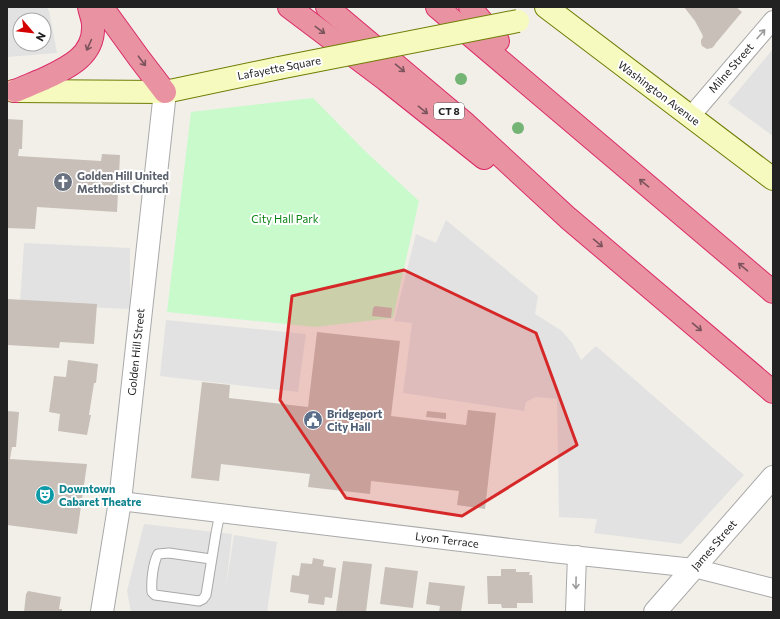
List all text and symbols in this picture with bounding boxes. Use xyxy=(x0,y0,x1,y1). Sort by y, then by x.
north arrow xyxy=(12,12,52,52)
one-way arrow xyxy=(315,26,326,35)
one-way arrow xyxy=(756,29,765,39)
text: N xyxy=(34,30,49,44)
one-way arrow xyxy=(85,38,92,50)
street label: Milne Street xyxy=(706,40,756,95)
street label: Lafayette Square xyxy=(236,53,322,82)
one-way arrow xyxy=(137,56,146,67)
street label: Washington Avenue xyxy=(616,58,703,128)
one-way arrow xyxy=(394,64,405,73)
road number: CT 8 xyxy=(434,103,464,119)
one-way arrow xyxy=(418,106,428,115)
place label: Golden Hill United Methodist Church xyxy=(77,169,169,195)
church icon: Golden Hill United Methodist Church xyxy=(52,171,74,193)
one-way arrow xyxy=(639,179,649,188)
park label: City Hall Park xyxy=(251,212,319,225)
one-way arrow xyxy=(593,239,603,248)
one-way arrow xyxy=(738,263,749,272)
street label: Golden Hill Street xyxy=(124,307,147,396)
one-way arrow xyxy=(692,323,702,332)
place label: Bridgeport City Hall xyxy=(327,407,383,433)
public building icon: Bridgeport City Hall xyxy=(302,409,324,431)
place label: Downtown Cabaret Theatre xyxy=(59,482,142,508)
theatre icon: Downtown Cabaret Theatre xyxy=(34,484,56,506)
street label: James Street xyxy=(688,516,740,573)
street label: Lyon Terrace xyxy=(414,529,480,550)
one-way arrow xyxy=(572,576,579,589)

